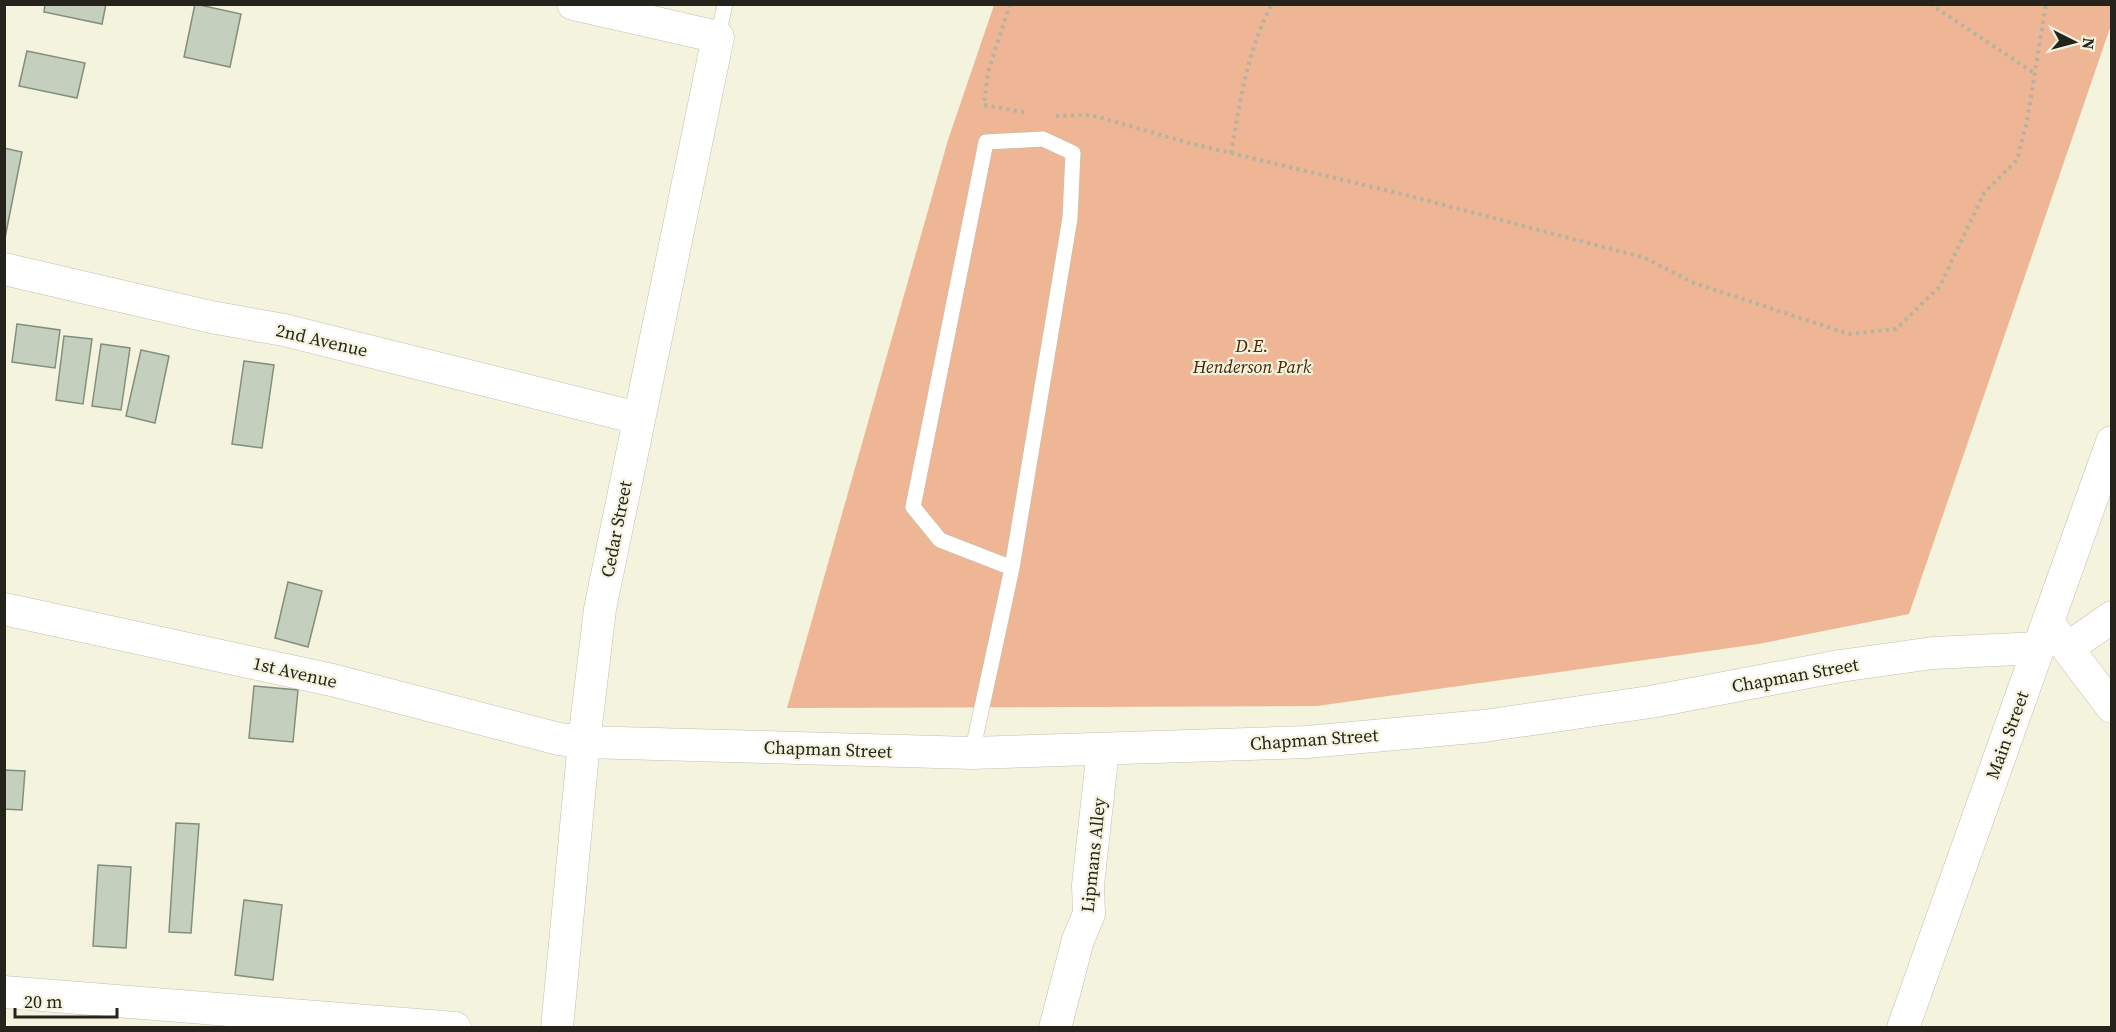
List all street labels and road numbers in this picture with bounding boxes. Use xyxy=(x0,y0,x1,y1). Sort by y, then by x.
street label: 2nd Avenue xyxy=(274,317,370,363)
street label: Cedar Street xyxy=(594,478,638,579)
street label: 1st Avenue xyxy=(250,650,340,694)
street label: Chapman Street xyxy=(1730,652,1861,698)
street label: Main Street xyxy=(1980,687,2035,783)
street label: Chapman Street xyxy=(1249,722,1379,756)
street label: Chapman Street xyxy=(763,734,893,764)
street label: Lipmans Alley xyxy=(1075,795,1112,914)

